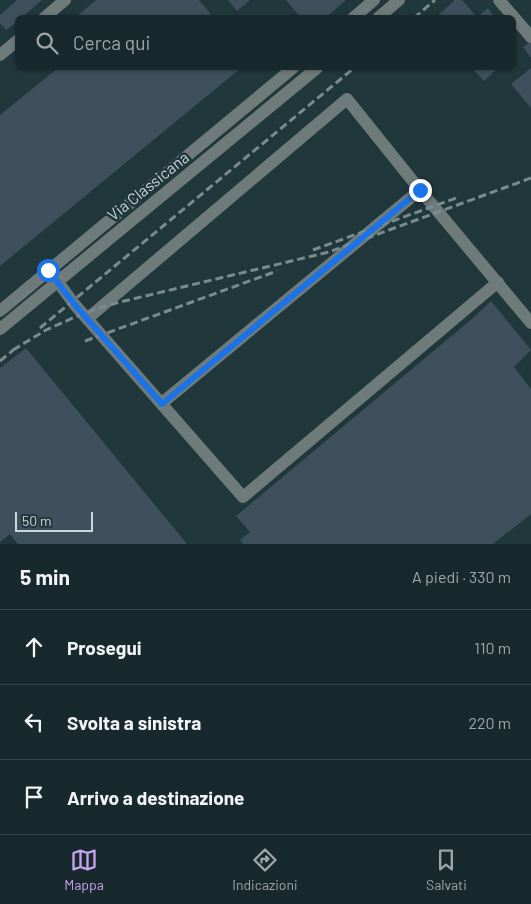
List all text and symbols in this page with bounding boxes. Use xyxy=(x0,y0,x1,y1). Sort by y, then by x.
search box xyxy=(15,15,516,70)
icon: search xyxy=(33,29,61,57)
text: Cerca qui xyxy=(73,31,150,54)
street label: Via Classicana xyxy=(103,147,192,224)
route end xyxy=(409,179,432,202)
route start xyxy=(37,259,60,282)
scale bar xyxy=(15,509,92,532)
text: 50 m xyxy=(22,512,51,529)
text: 5 min xyxy=(20,564,70,589)
text: A piedi · 330 m xyxy=(412,567,511,586)
icon: ahead xyxy=(20,633,48,661)
text: Prosegui xyxy=(67,636,142,659)
text: 110 m xyxy=(474,638,511,657)
icon: left xyxy=(20,708,48,736)
text: Svolta a sinistra xyxy=(67,711,201,734)
text: 220 m xyxy=(468,713,511,732)
icon: arrive xyxy=(20,783,48,811)
text: Arrivo a destinazione xyxy=(67,786,245,809)
tab: Mappa xyxy=(64,846,104,893)
tab: Indicazioni xyxy=(232,846,298,893)
tab: Salvati xyxy=(426,846,467,893)

